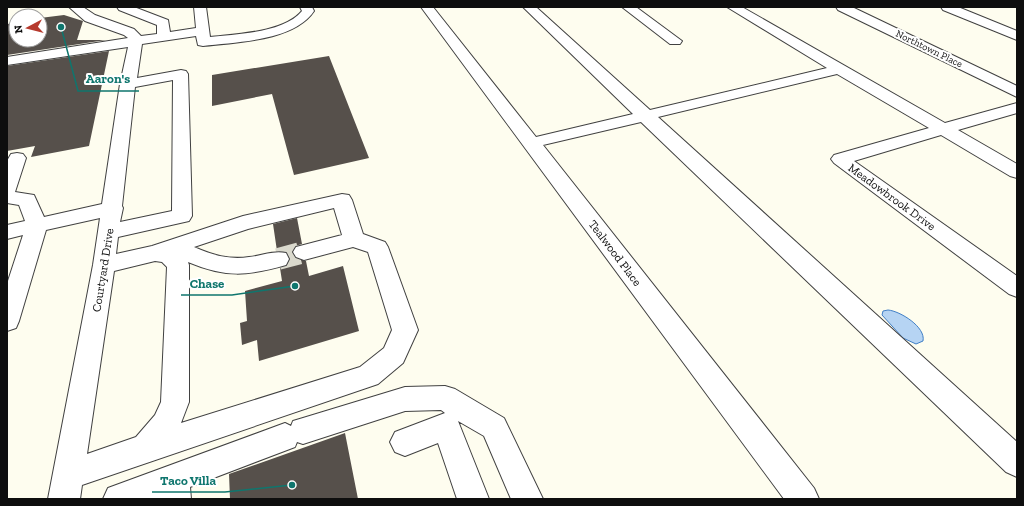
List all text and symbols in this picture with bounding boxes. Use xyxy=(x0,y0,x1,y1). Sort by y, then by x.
north arrow xyxy=(8,8,48,48)
text: N xyxy=(12,24,26,34)
street label: Northtown Place xyxy=(894,28,965,70)
callout: Aaron's xyxy=(78,66,139,91)
text: Aaron's xyxy=(86,71,130,86)
street label: Meadowbrook Drive xyxy=(846,161,939,234)
street label: Tealwood Place xyxy=(586,217,645,289)
street label: Courtyard Drive xyxy=(89,227,117,313)
callout: Chase xyxy=(181,270,232,295)
text: Chase xyxy=(190,276,225,291)
callout: Taco Villa xyxy=(152,467,225,492)
text: Taco Villa xyxy=(160,473,217,488)

